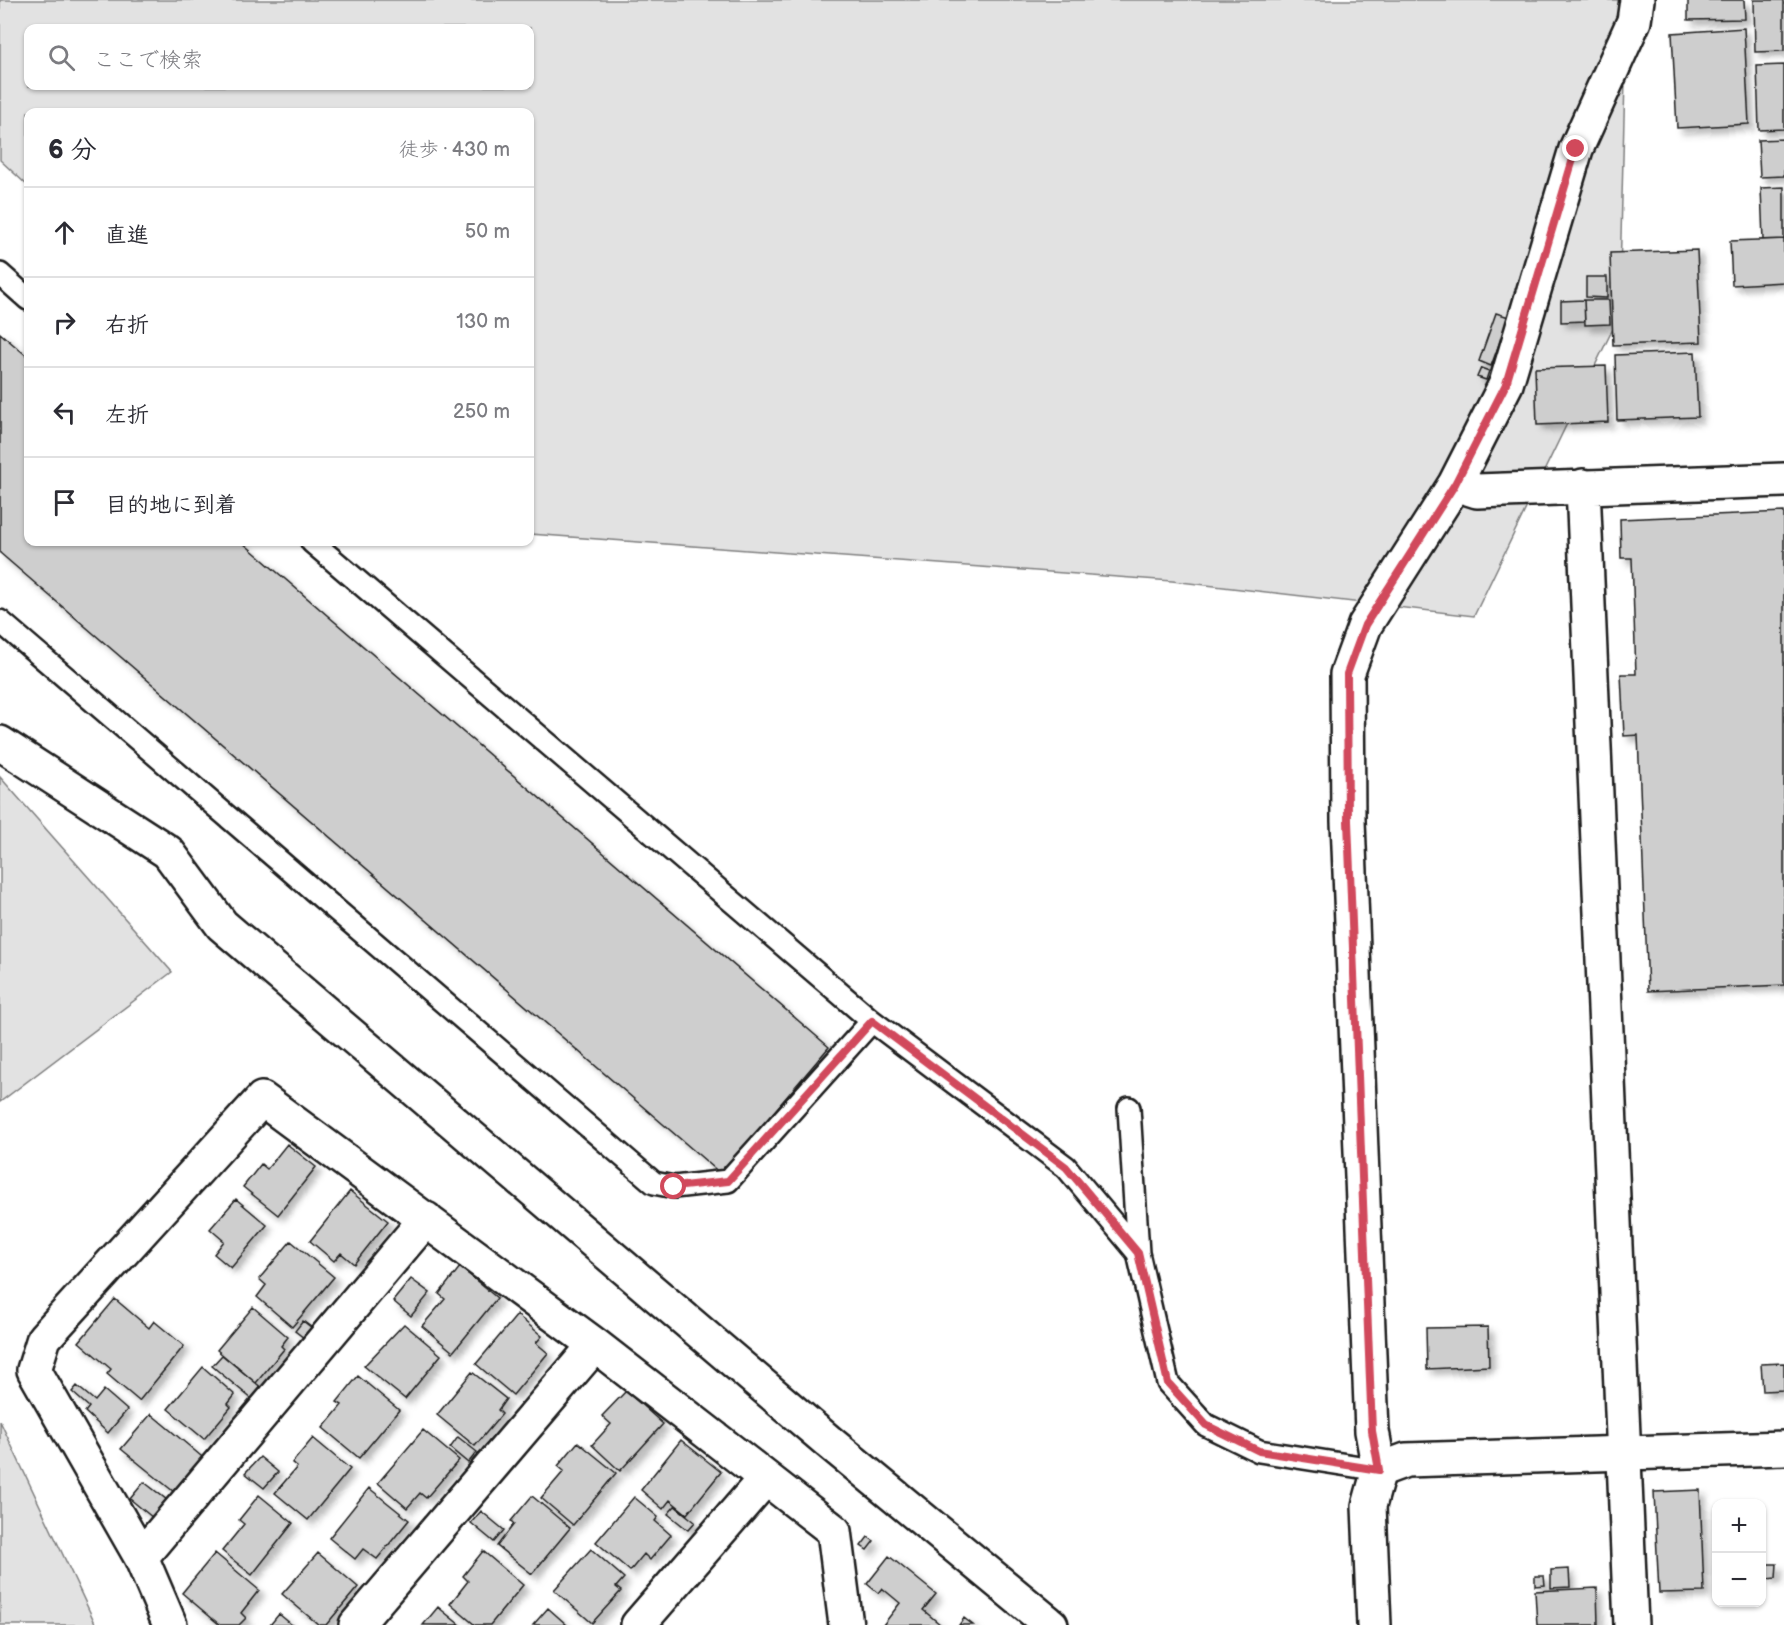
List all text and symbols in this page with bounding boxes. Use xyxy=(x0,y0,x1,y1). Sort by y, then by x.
search box xyxy=(24,24,534,90)
icon: search xyxy=(45,41,78,74)
text: ここで検索 xyxy=(93,47,203,74)
text: 6 分 xyxy=(48,135,97,166)
route end xyxy=(1562,135,1588,161)
text: 徒歩 · 430 m xyxy=(399,138,510,162)
icon: ahead xyxy=(48,216,81,249)
text: 50 m xyxy=(465,220,510,244)
text: 直進 xyxy=(105,222,149,249)
icon: right xyxy=(48,306,81,339)
text: 130 m xyxy=(456,310,510,334)
text: 右折 xyxy=(105,312,149,339)
icon: left xyxy=(48,396,81,429)
text: 250 m xyxy=(453,400,510,424)
text: 左折 xyxy=(105,402,149,429)
icon: arrive xyxy=(48,486,81,519)
text: 目的地に到着 xyxy=(105,492,237,519)
route start xyxy=(660,1173,686,1199)
map controls xyxy=(1712,1499,1766,1607)
button: + xyxy=(1712,1499,1766,1553)
button: − xyxy=(1712,1553,1766,1607)

